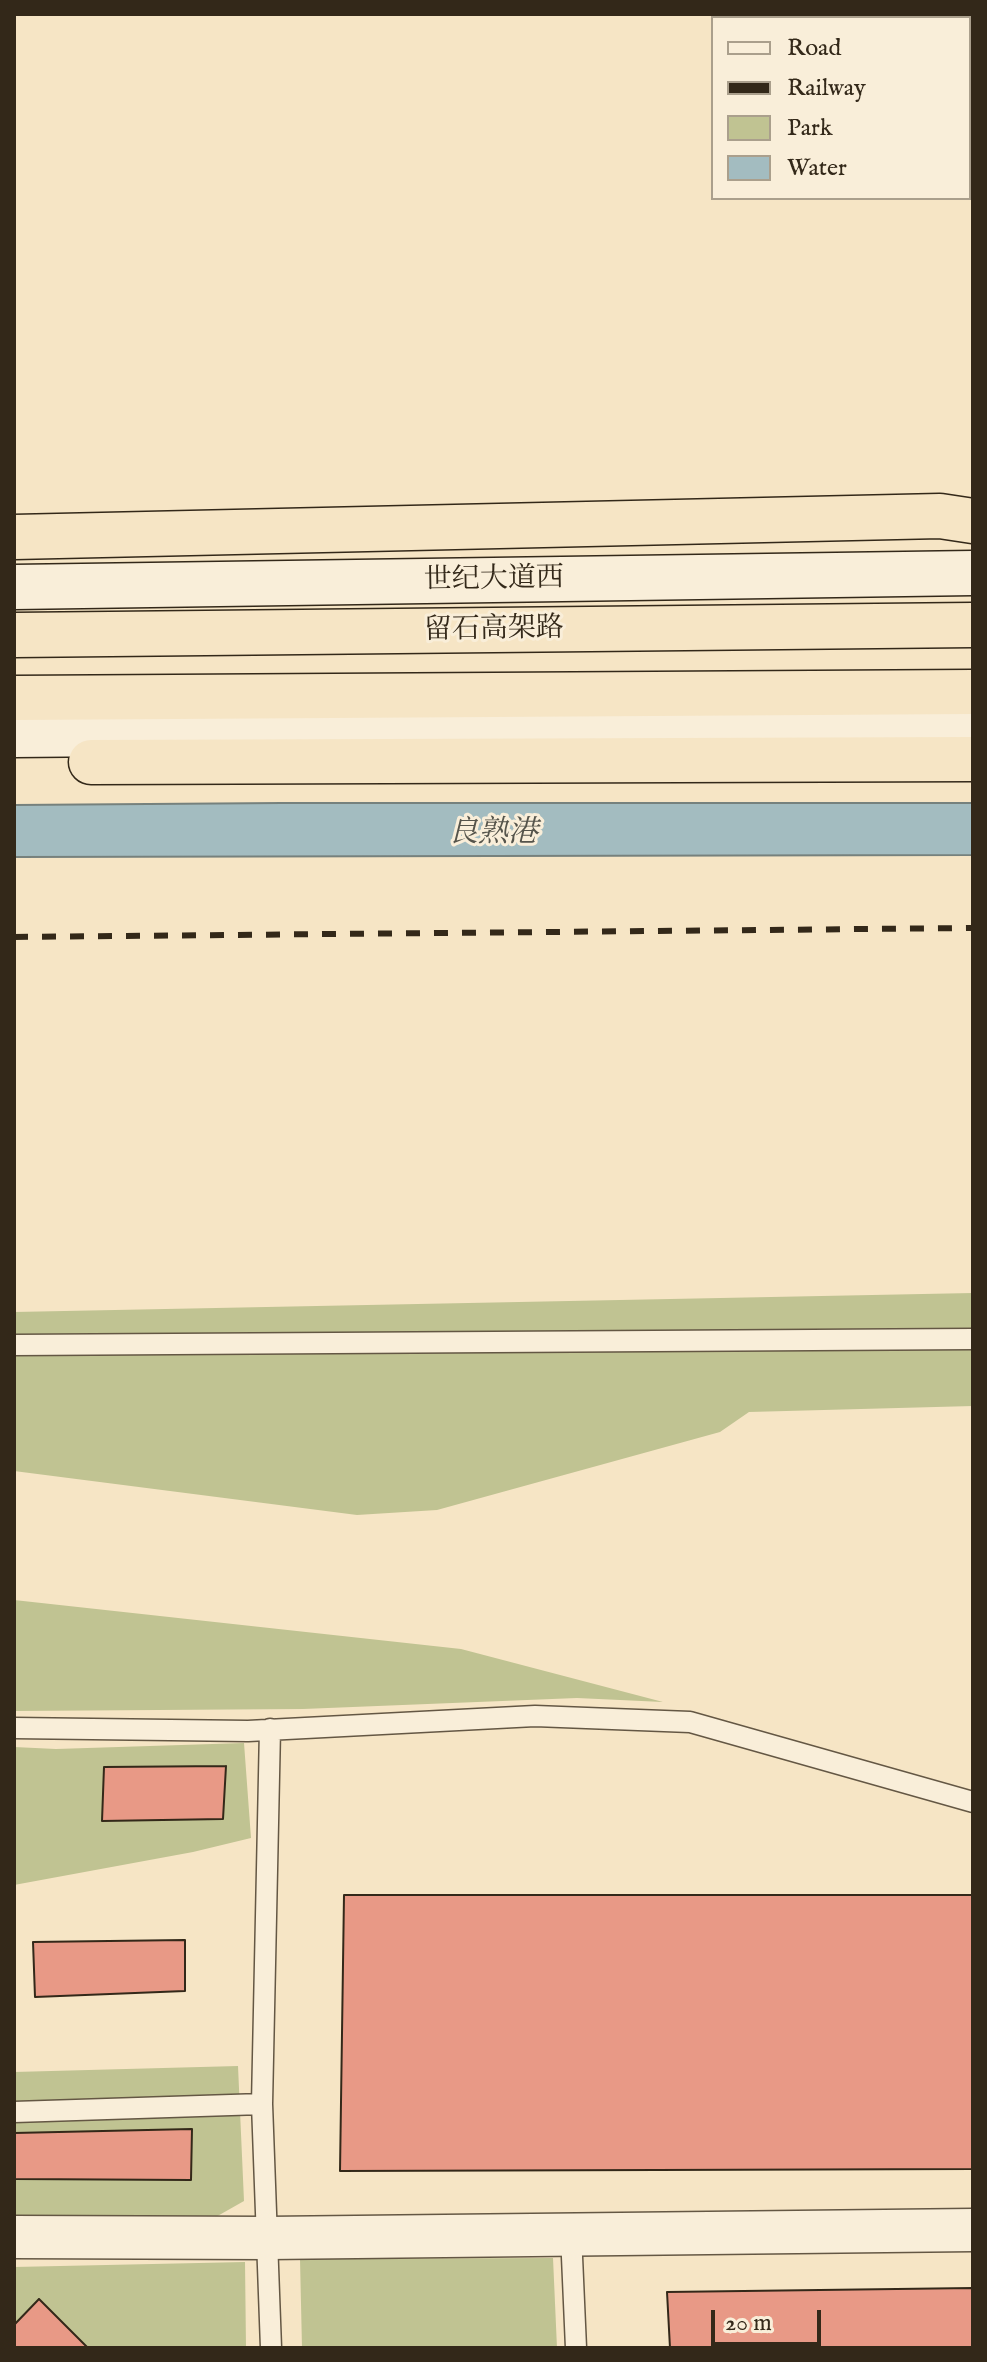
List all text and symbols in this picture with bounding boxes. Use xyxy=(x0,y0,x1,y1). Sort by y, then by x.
legend xyxy=(711,16,971,200)
text: Road xyxy=(787,33,841,64)
text: Railway xyxy=(787,73,866,104)
text: Park xyxy=(787,113,833,144)
text: Water xyxy=(787,153,847,184)
street label: 世纪大道西 xyxy=(424,563,564,599)
street label: 留石高架路 xyxy=(424,613,564,649)
water label: 良熟港 xyxy=(448,817,538,853)
scale bar xyxy=(715,2294,825,2344)
text: 20 m xyxy=(725,2308,772,2339)

